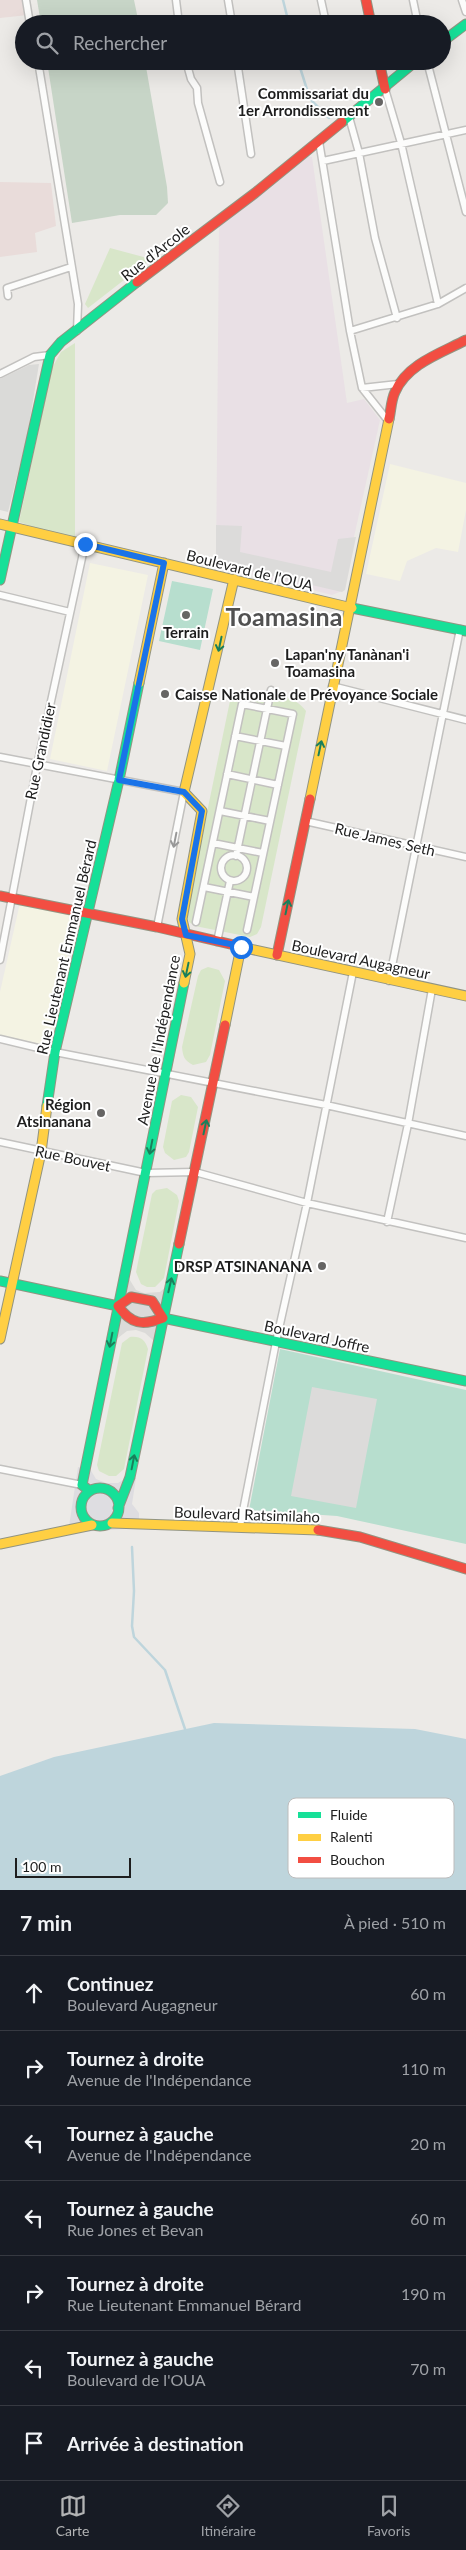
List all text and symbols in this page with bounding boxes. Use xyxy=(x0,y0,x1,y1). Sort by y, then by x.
search box xyxy=(15,15,451,70)
icon: search xyxy=(33,29,61,57)
text: Rechercher xyxy=(73,31,167,54)
place label: Commissariat du 1er Arrondissement xyxy=(237,84,369,119)
marker: Commissariat du 1er Arrondissement xyxy=(373,96,385,108)
street label: Rue d'Arcole xyxy=(117,220,193,284)
route end xyxy=(74,533,97,556)
street label: Boulevard de l'OUA xyxy=(185,546,316,595)
district label: Toamasina xyxy=(226,601,342,631)
marker: Terrain xyxy=(180,609,192,621)
place label: Terrain xyxy=(163,623,209,641)
one-way arrow xyxy=(215,636,224,652)
place label: Lapan'ny Tanànan'i Toamasina xyxy=(285,645,409,680)
marker: Lapan'ny Tanànan'i Toamasina xyxy=(269,657,281,669)
place label: Caisse Nationale de Prévoyance Sociale xyxy=(175,685,438,703)
marker: Caisse Nationale de Prévoyance Sociale xyxy=(159,688,171,700)
street label: Rue Grandidier xyxy=(21,700,59,801)
one-way arrow xyxy=(316,740,325,756)
street label: Rue James Seth xyxy=(333,819,437,859)
one-way arrow xyxy=(169,831,179,847)
street label: Rue Lieutenant Emmanuel Bérard xyxy=(33,838,99,1056)
one-way arrow xyxy=(283,900,292,916)
route start xyxy=(230,936,253,959)
street label: Boulevard Augagneur xyxy=(290,936,432,983)
street label: Avenue de l'Indépendance xyxy=(133,953,183,1127)
one-way arrow xyxy=(182,962,191,978)
place label: Région Atsinanana xyxy=(16,1095,91,1130)
marker: Région Atsinanana xyxy=(95,1107,107,1119)
one-way arrow xyxy=(201,1119,210,1135)
one-way arrow xyxy=(145,1138,155,1154)
street label: Rue Bouvet xyxy=(34,1141,113,1175)
place label: DRSP ATSINANANA xyxy=(174,1257,313,1275)
marker: DRSP ATSINANANA xyxy=(316,1260,328,1272)
one-way arrow xyxy=(166,1278,175,1294)
street label: Boulevard Joffre xyxy=(263,1316,371,1356)
one-way arrow xyxy=(106,1332,115,1348)
one-way arrow xyxy=(129,1454,139,1470)
street label: Boulevard Ratsimilaho xyxy=(174,1502,320,1526)
legend xyxy=(288,1798,454,1878)
text: Fluide xyxy=(330,1806,368,1823)
text: Ralenti xyxy=(330,1828,373,1845)
text: Bouchon xyxy=(330,1851,385,1868)
scale bar xyxy=(15,1855,131,1878)
text: 100 m xyxy=(22,1858,61,1875)
text: 7 min xyxy=(20,1910,72,1935)
text: À pied · 510 m xyxy=(344,1913,446,1932)
text: Continuez xyxy=(67,1972,153,1995)
icon: ahead xyxy=(20,1979,48,2007)
text: 60 m xyxy=(410,1984,446,2003)
text: Boulevard Augagneur xyxy=(67,1995,218,2014)
text: Tournez à droite xyxy=(67,2047,204,2070)
icon: right xyxy=(20,2054,48,2082)
text: 110 m xyxy=(401,2059,446,2078)
text: Avenue de l'Indépendance xyxy=(67,2070,251,2089)
text: Tournez à gauche xyxy=(67,2122,214,2145)
icon: left xyxy=(20,2129,48,2157)
text: 20 m xyxy=(410,2134,446,2153)
text: Avenue de l'Indépendance xyxy=(67,2145,251,2164)
text: Tournez à gauche xyxy=(67,2197,214,2220)
icon: left xyxy=(20,2204,48,2232)
text: 60 m xyxy=(410,2209,446,2228)
text: Rue Jones et Bevan xyxy=(67,2220,203,2239)
text: Tournez à droite xyxy=(67,2272,204,2295)
icon: right xyxy=(20,2279,48,2307)
text: 190 m xyxy=(401,2284,446,2303)
text: Rue Lieutenant Emmanuel Bérard xyxy=(67,2295,302,2314)
text: Tournez à gauche xyxy=(67,2347,214,2370)
icon: left xyxy=(20,2354,48,2382)
text: 70 m xyxy=(410,2359,446,2378)
text: Boulevard de l'OUA xyxy=(67,2370,206,2389)
icon: arrive xyxy=(20,2429,48,2457)
text: Arrivée à destination xyxy=(67,2432,244,2455)
tab: Carte xyxy=(56,2492,89,2539)
tab: Itinéraire xyxy=(201,2492,256,2539)
tab: Favoris xyxy=(367,2492,410,2539)

